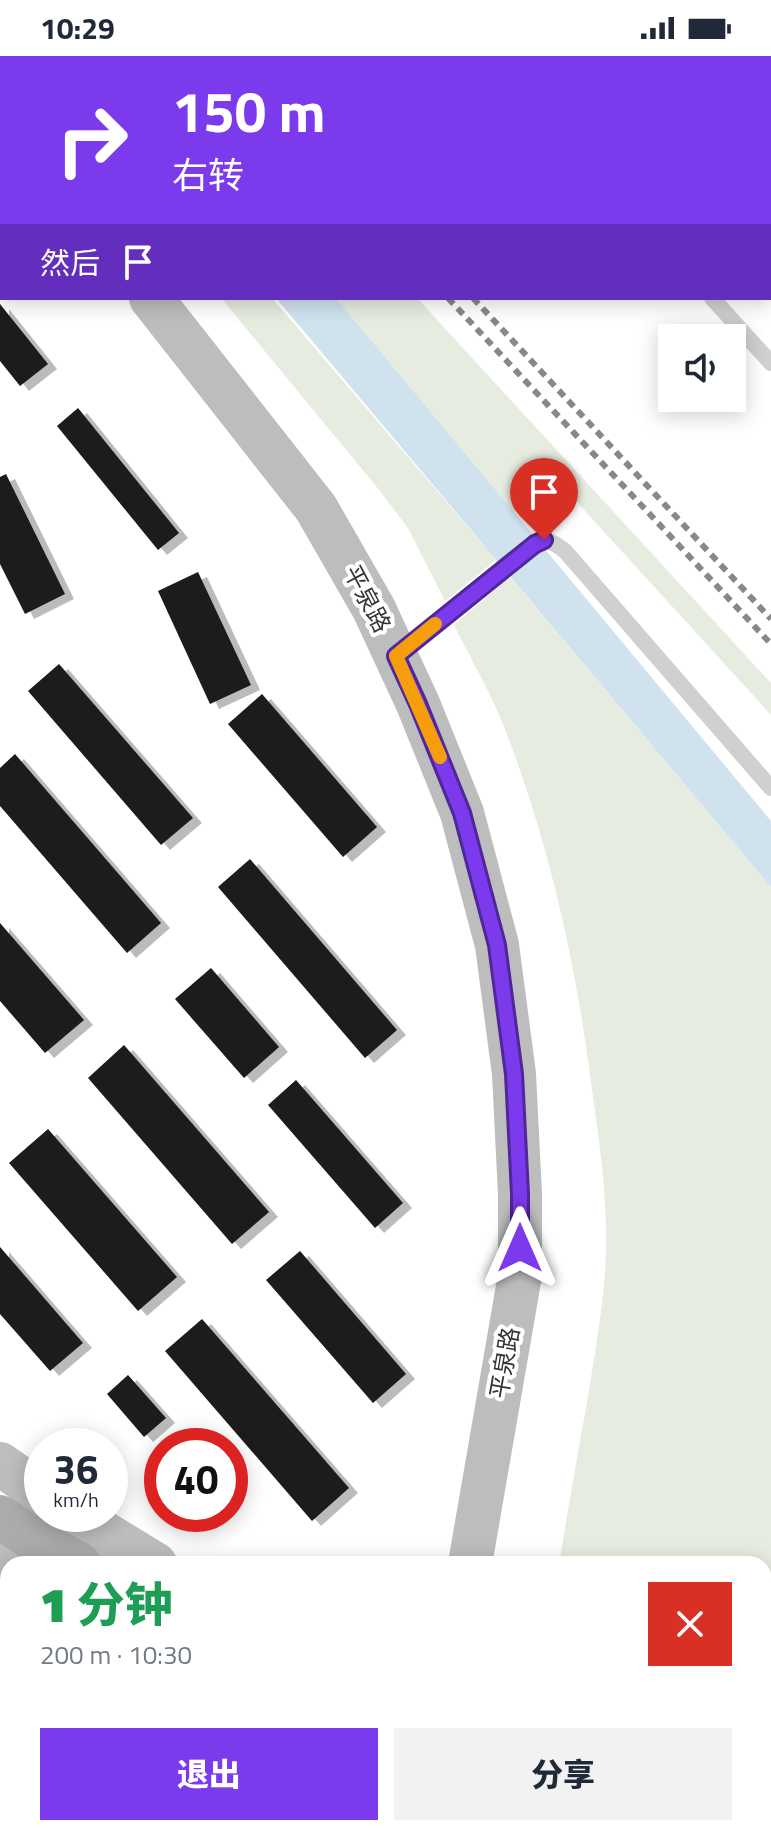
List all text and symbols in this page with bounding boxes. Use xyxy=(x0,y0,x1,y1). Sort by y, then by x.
text: 10:29 xyxy=(40,5,115,51)
text: 150 m xyxy=(172,69,325,154)
icon: right xyxy=(40,88,144,192)
text: 右转 xyxy=(172,147,244,202)
text: 然后 xyxy=(40,240,100,286)
icon: arrive xyxy=(116,240,160,284)
map controls xyxy=(658,324,746,412)
button: sound xyxy=(658,324,746,412)
pin xyxy=(510,458,578,540)
icon: arrive xyxy=(522,470,566,514)
street label: 平泉路 xyxy=(335,558,401,639)
position arrow xyxy=(478,1206,562,1290)
street label: 平泉路 xyxy=(480,1324,528,1401)
speed limit sign: 40 xyxy=(144,1428,248,1532)
text: 36 xyxy=(54,1439,98,1500)
text: km/h xyxy=(53,1484,99,1515)
text: 1 分钟 xyxy=(40,1568,173,1641)
button: close xyxy=(648,1582,732,1666)
text: 200 m · 10:30 xyxy=(40,1635,192,1674)
button: 退出 xyxy=(40,1728,378,1820)
button: 分享 xyxy=(394,1728,732,1820)

